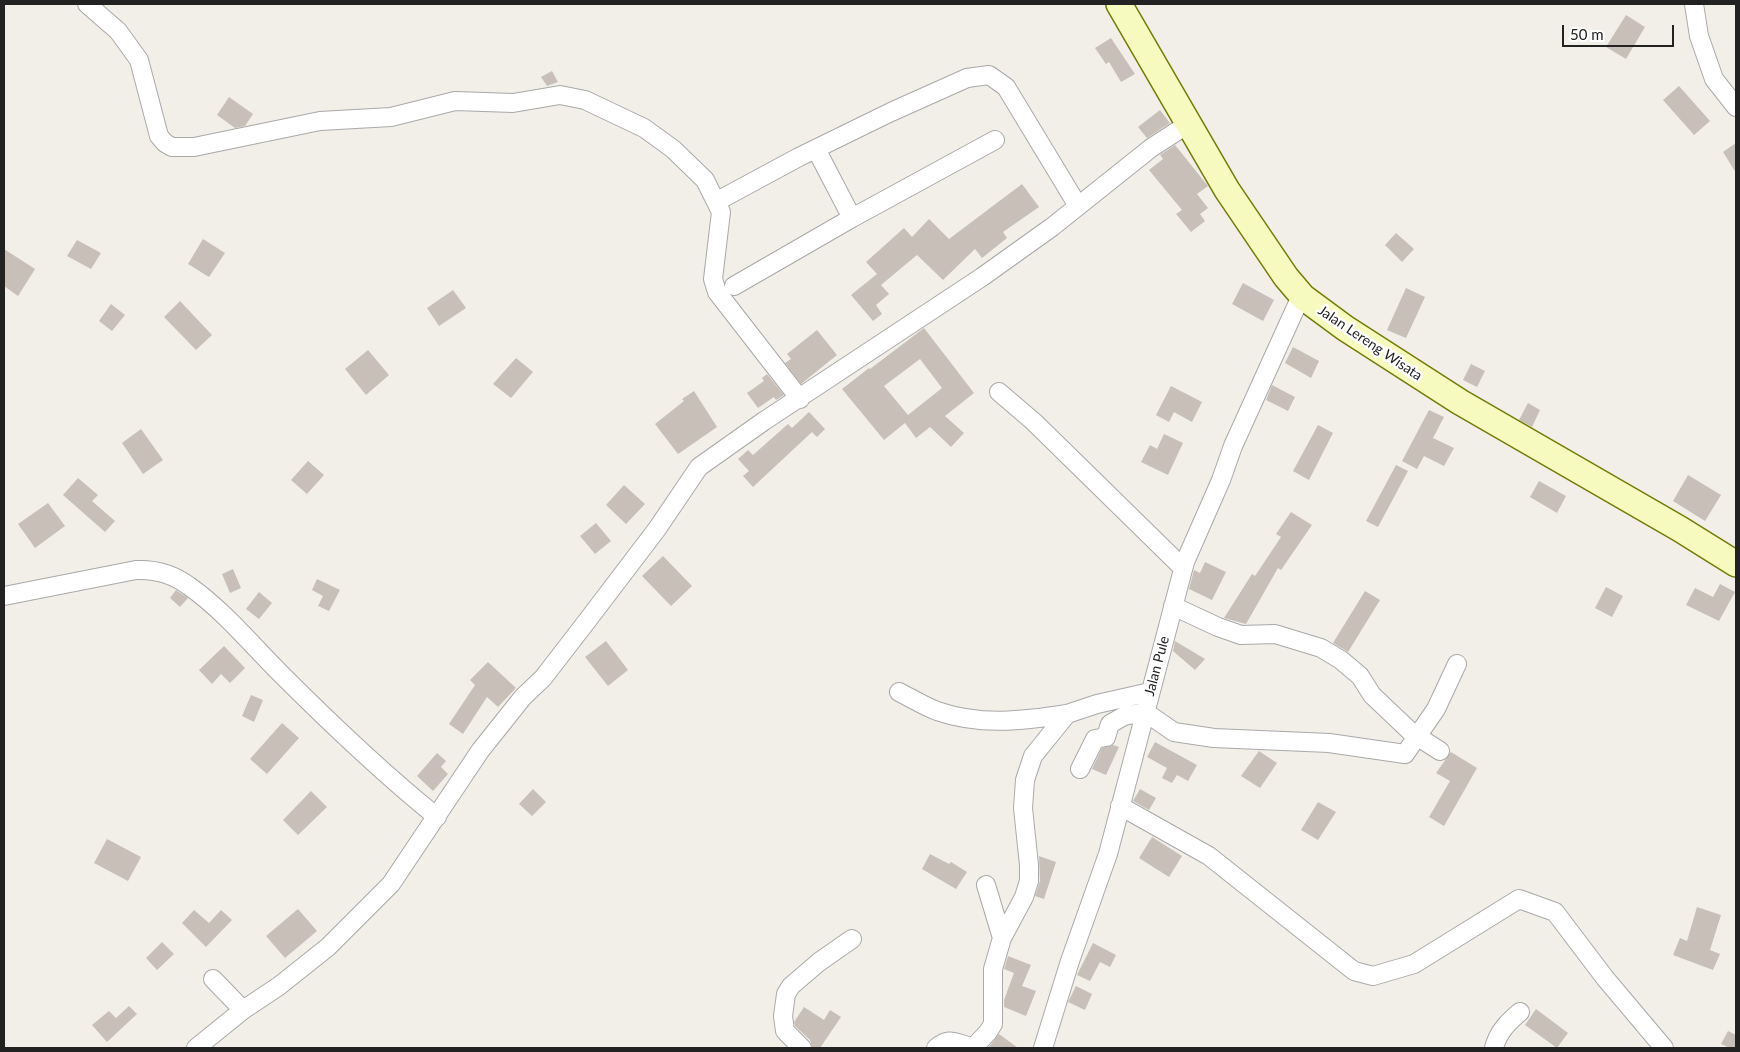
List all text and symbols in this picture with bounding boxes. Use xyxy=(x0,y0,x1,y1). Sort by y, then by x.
scale bar xyxy=(1565,15,1678,47)
text: 50 m xyxy=(1570,25,1604,43)
street label: Jalan Lereng Wisata xyxy=(1315,302,1425,384)
street label: Jalan Pule xyxy=(1141,634,1173,698)

